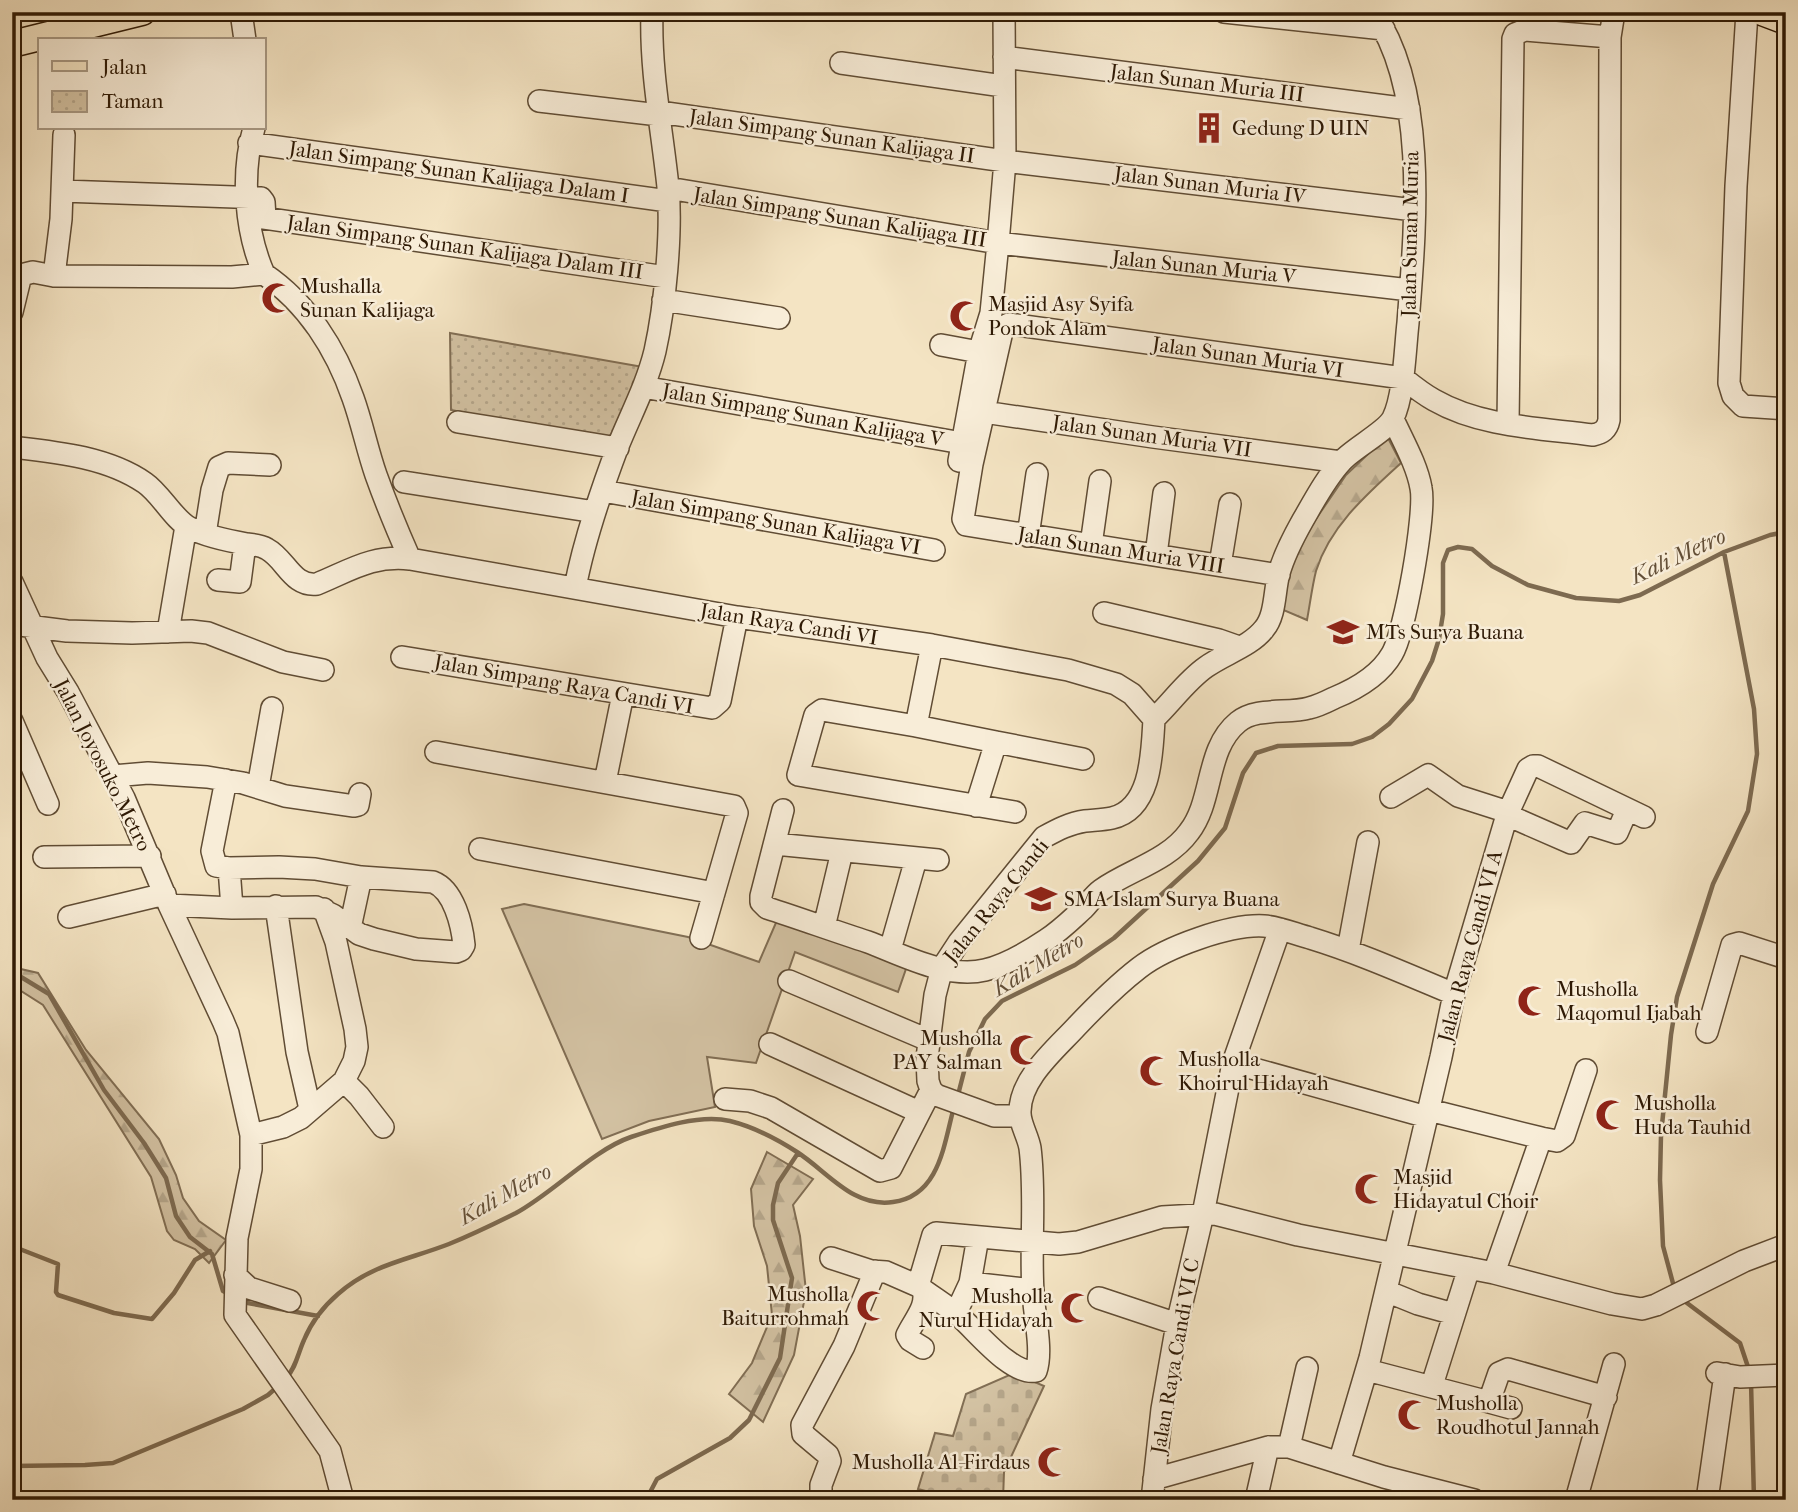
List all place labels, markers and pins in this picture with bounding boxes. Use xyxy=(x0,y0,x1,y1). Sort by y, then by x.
building icon: Gedung D UIN xyxy=(1192,111,1226,145)
place label: Gedung D UIN xyxy=(1232,116,1369,140)
place label: Mushalla Sunan Kalijaga xyxy=(300,274,435,322)
mosque icon: Mushalla Sunan Kalijaga xyxy=(260,281,294,315)
place label: Masjid Asy Syifa Pondok Alam xyxy=(988,292,1134,340)
mosque icon: Masjid Asy Syifa Pondok Alam xyxy=(948,299,982,333)
school or university icon: MTs Surya Buana xyxy=(1326,615,1360,649)
place label: MTs Surya Buana xyxy=(1366,620,1524,644)
school or university icon: SMA Islam Surya Buana xyxy=(1024,882,1058,916)
place label: SMA Islam Surya Buana xyxy=(1064,887,1280,911)
place label: Musholla Maqomul Ijabah xyxy=(1556,977,1702,1025)
mosque icon: Musholla Maqomul Ijabah xyxy=(1516,984,1550,1018)
place label: Musholla PAY Salman xyxy=(893,1026,1002,1074)
mosque icon: Musholla PAY Salman xyxy=(1008,1033,1042,1067)
place label: Musholla Khoirul Hidayah xyxy=(1178,1047,1329,1095)
mosque icon: Musholla Khoirul Hidayah xyxy=(1138,1054,1172,1088)
place label: Musholla Huda Tauhid xyxy=(1634,1091,1752,1139)
mosque icon: Musholla Huda Tauhid xyxy=(1594,1098,1628,1132)
place label: Masjid Hidayatul Choir xyxy=(1393,1165,1538,1213)
mosque icon: Masjid Hidayatul Choir xyxy=(1353,1172,1387,1206)
place label: Musholla Baiturrohmah xyxy=(721,1282,849,1330)
place label: Musholla Nurul Hidayah xyxy=(918,1284,1053,1332)
mosque icon: Musholla Baiturrohmah xyxy=(855,1289,889,1323)
mosque icon: Musholla Nurul Hidayah xyxy=(1059,1291,1093,1325)
place label: Musholla Roudhotul Jannah xyxy=(1436,1391,1600,1439)
mosque icon: Musholla Roudhotul Jannah xyxy=(1396,1398,1430,1432)
mosque icon: Musholla Al-Firdaus xyxy=(1036,1445,1070,1479)
place label: Musholla Al-Firdaus xyxy=(852,1450,1030,1474)

